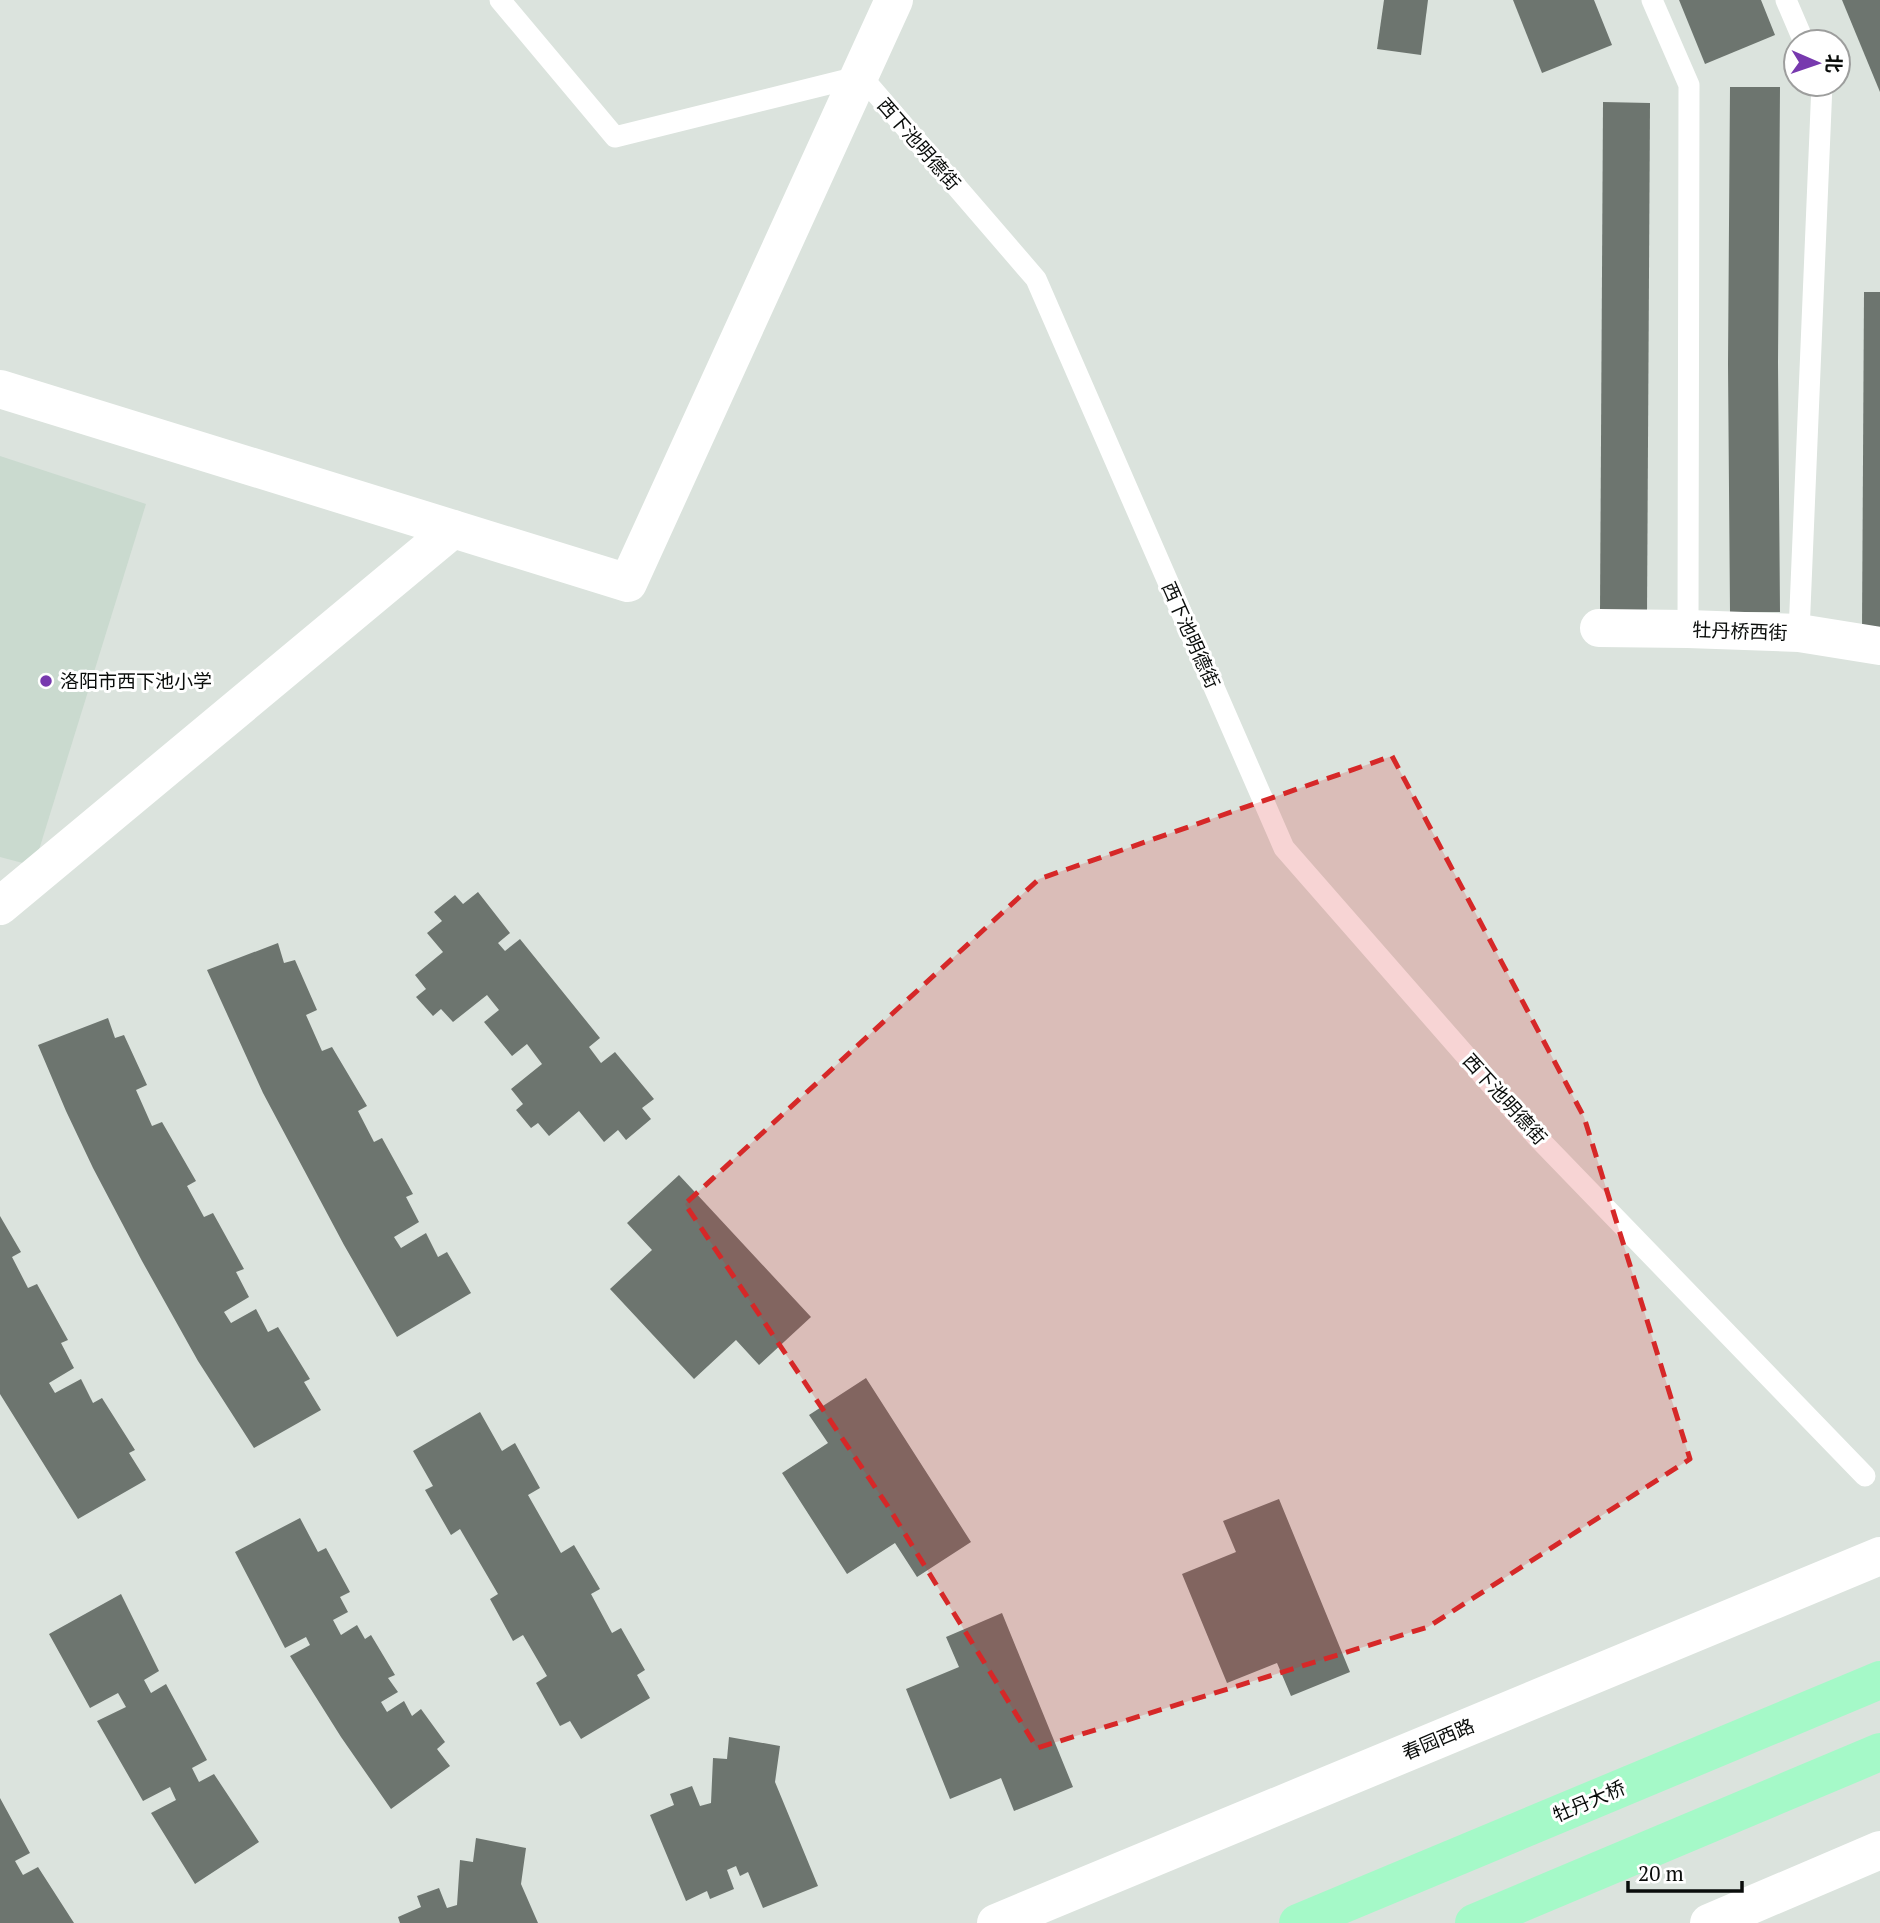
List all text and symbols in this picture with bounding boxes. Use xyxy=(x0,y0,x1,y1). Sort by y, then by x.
north arrow xyxy=(1782,28,1852,98)
text: 北 xyxy=(1822,54,1847,74)
street label: 西下池明德街 xyxy=(873,92,966,195)
street label: 西下池明德街 xyxy=(1157,578,1226,692)
street label: 牡丹桥西街 xyxy=(1692,616,1788,645)
place label: 洛阳市西下池小学 xyxy=(60,668,212,693)
marker: 洛阳市西下池小学 xyxy=(38,673,54,689)
street label: 西下池明德街 xyxy=(1458,1048,1553,1149)
street label: 春园西路 xyxy=(1398,1712,1478,1765)
street label: 牡丹大桥 xyxy=(1549,1774,1629,1827)
scale bar xyxy=(1628,1850,1742,1894)
text: 20 m xyxy=(1638,1859,1684,1887)

